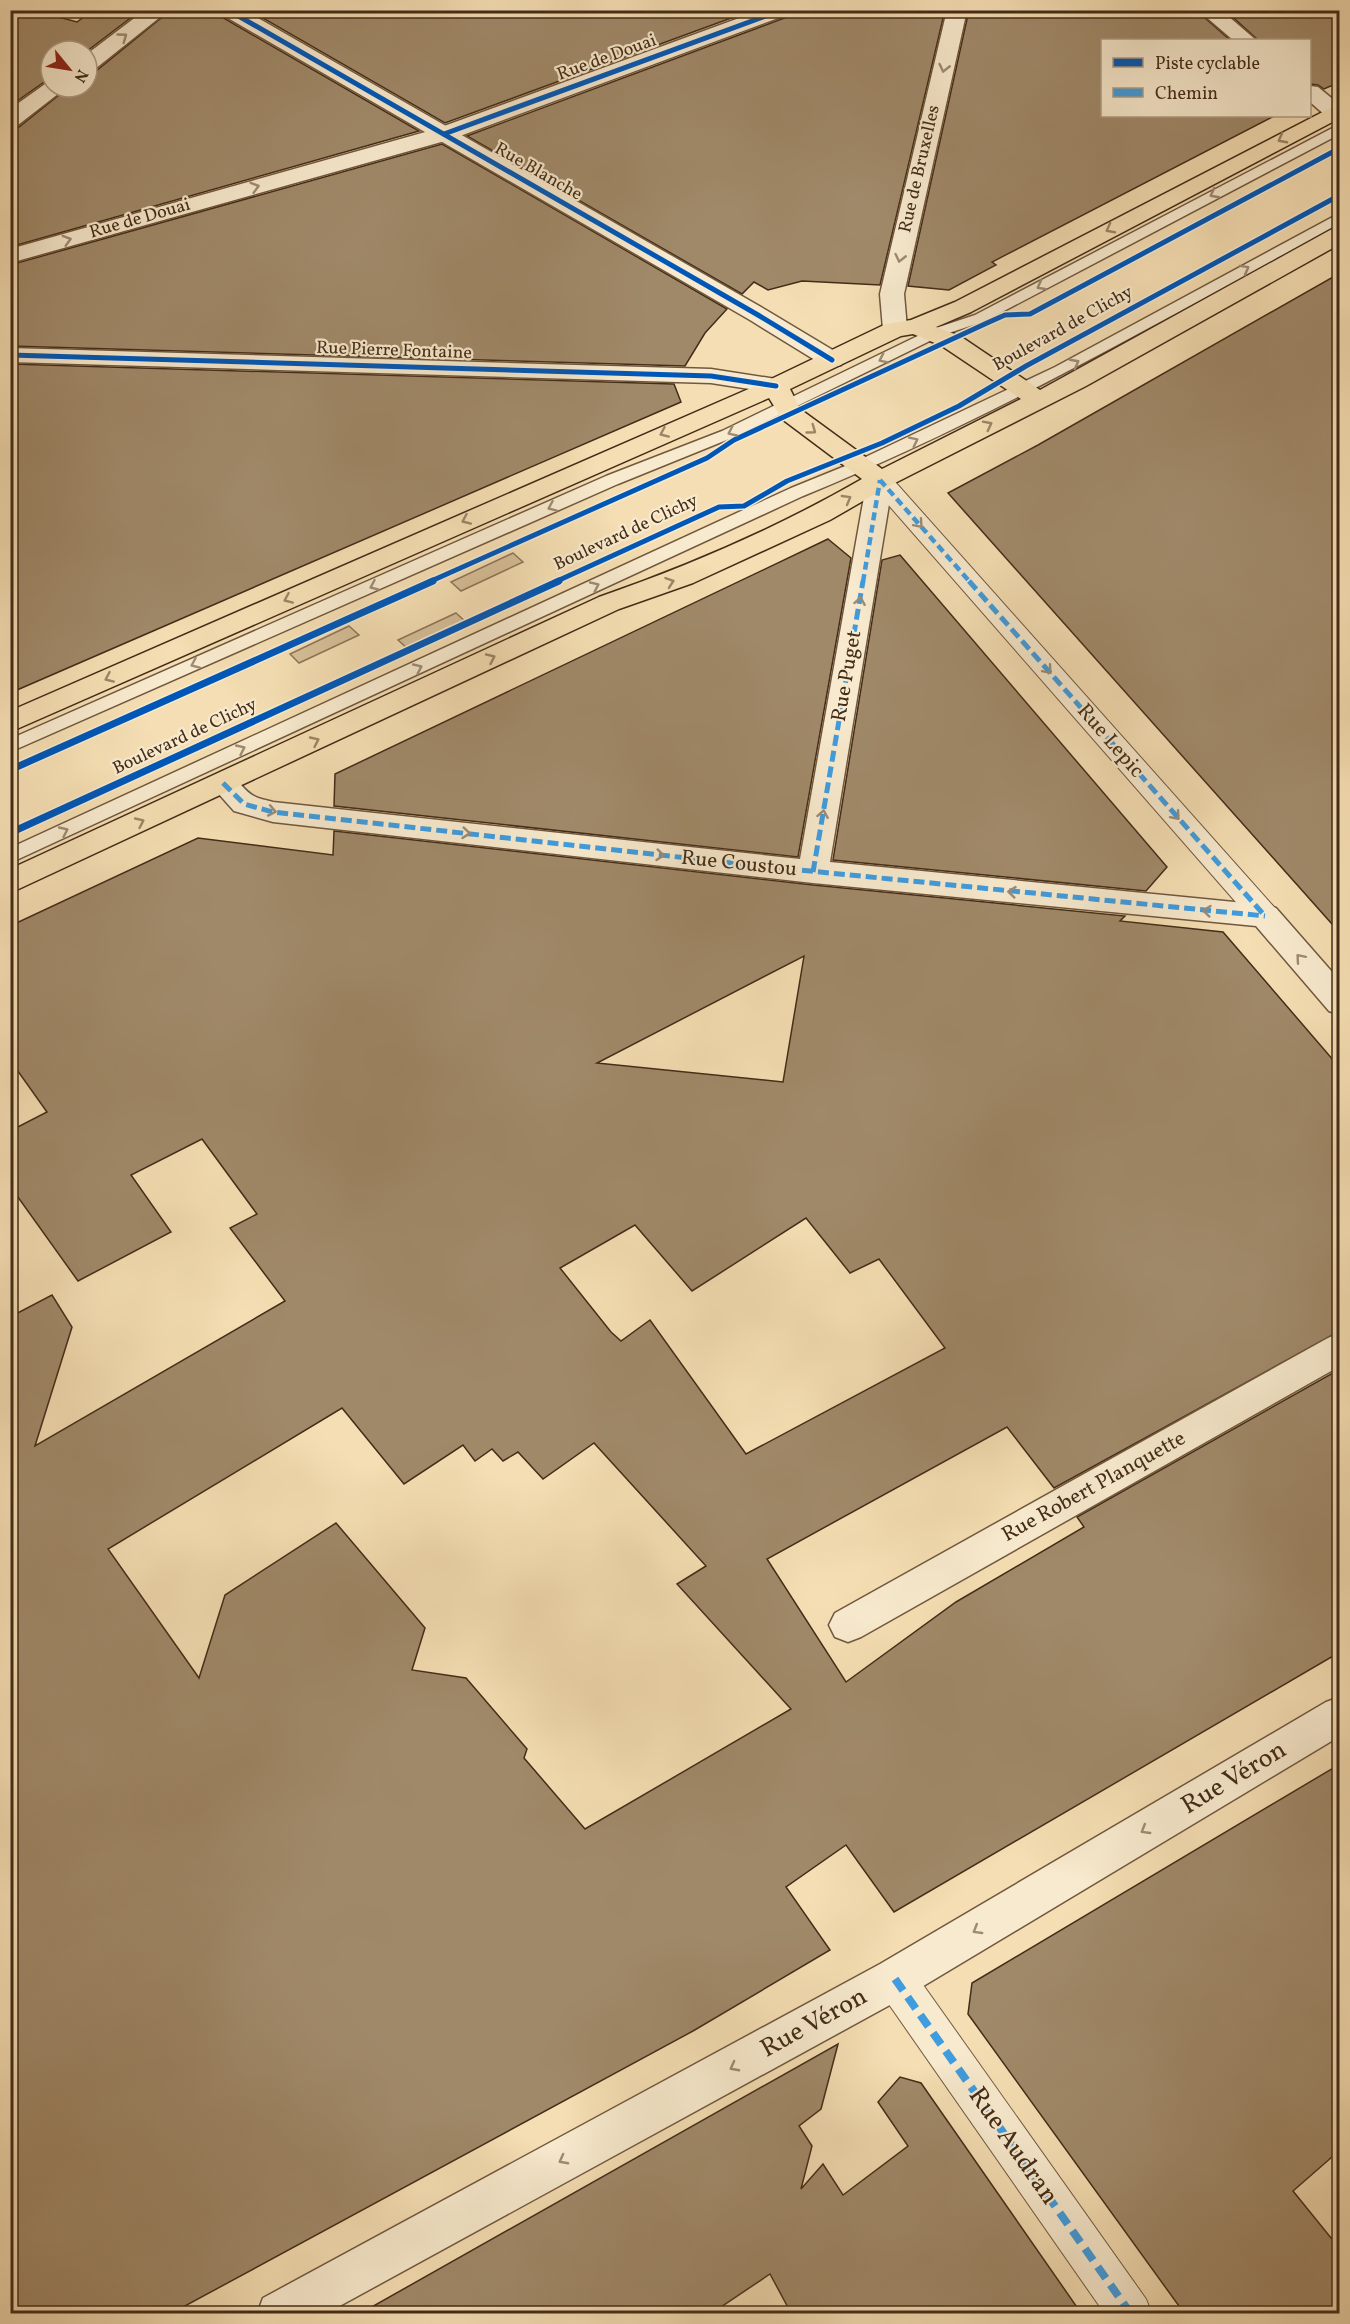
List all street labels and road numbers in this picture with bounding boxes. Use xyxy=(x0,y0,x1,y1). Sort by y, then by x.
street label: Rue de Douai xyxy=(554,28,660,88)
street label: Rue de Bruxelles xyxy=(893,103,947,235)
street label: Rue Blanche xyxy=(489,137,587,207)
street label: Rue de Douai xyxy=(87,193,193,245)
street label: Boulevard de Clichy xyxy=(988,280,1138,378)
street label: Rue Pierre Fontaine xyxy=(316,336,472,366)
street label: Boulevard de Clichy xyxy=(550,488,702,577)
street label: Rue Puget xyxy=(825,628,869,724)
street label: Boulevard de Clichy xyxy=(109,692,261,781)
street label: Rue Lepic xyxy=(1070,698,1150,784)
street label: Rue Coustou xyxy=(680,844,798,884)
street label: Rue Robert Planquette xyxy=(997,1424,1191,1550)
street label: Rue Véron xyxy=(1175,1732,1293,1824)
street label: Rue Véron xyxy=(754,1979,874,2067)
street label: Rue Audran xyxy=(959,2080,1067,2212)

